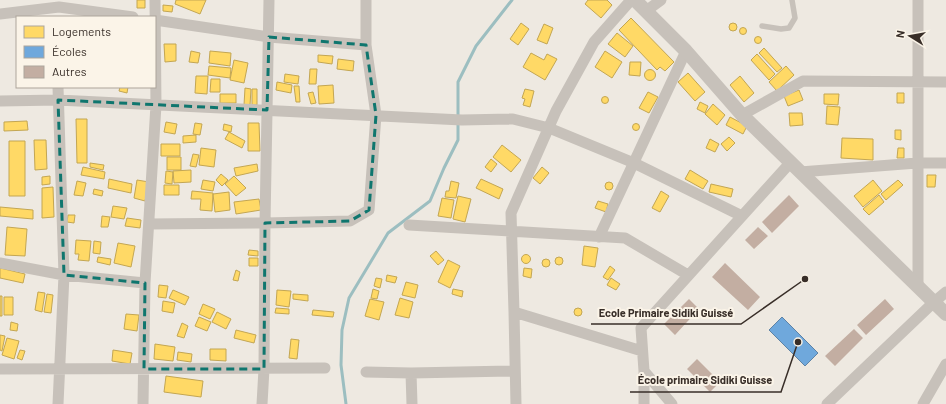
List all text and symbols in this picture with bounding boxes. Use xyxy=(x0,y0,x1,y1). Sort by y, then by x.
legend xyxy=(16,16,156,88)
north arrow xyxy=(890,16,930,56)
text: Logements xyxy=(52,24,111,38)
text: N xyxy=(893,29,907,39)
text: Écoles xyxy=(52,44,87,58)
text: Autres xyxy=(52,64,87,78)
callout: Ecole Primaire Sidiki Guissé xyxy=(591,301,741,324)
text: Ecole Primaire Sidiki Guissé xyxy=(599,306,733,319)
callout: École primaire Sidiki Guisse xyxy=(630,369,781,392)
text: École primaire Sidiki Guisse xyxy=(638,373,772,386)

